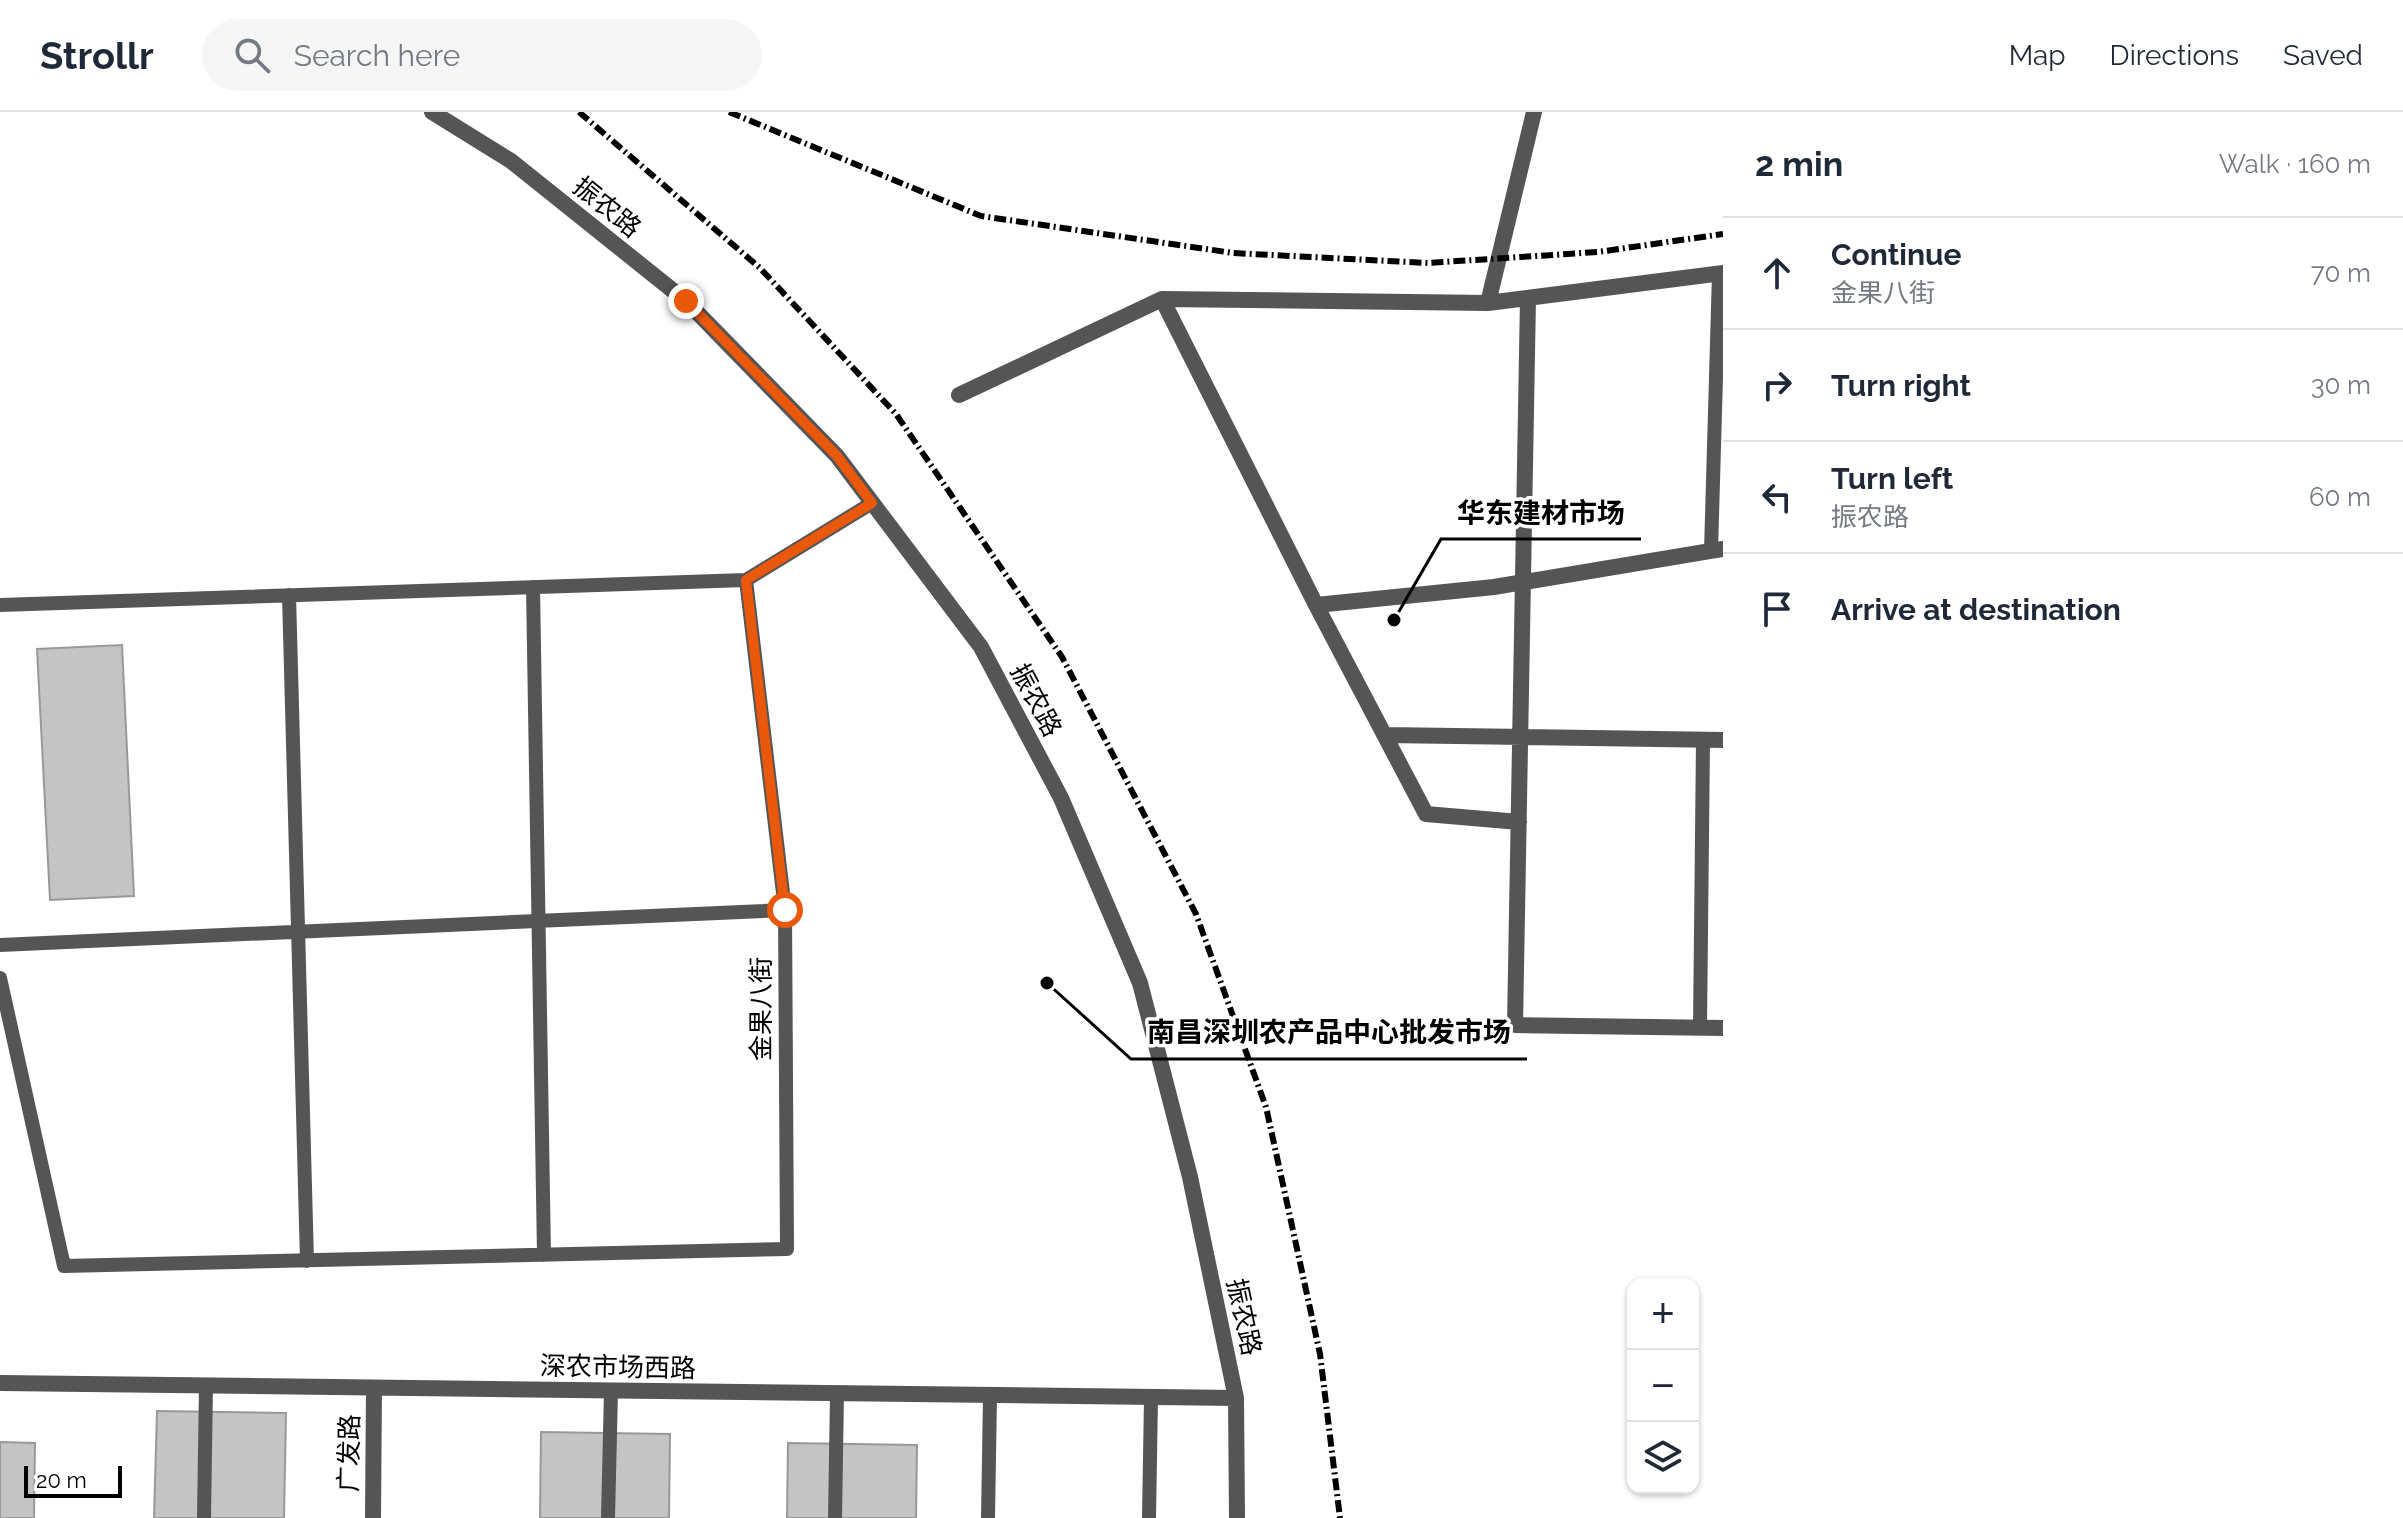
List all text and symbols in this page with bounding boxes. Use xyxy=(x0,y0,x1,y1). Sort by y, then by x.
search box xyxy=(202,19,762,91)
text: Strollr xyxy=(40,33,154,78)
icon: search xyxy=(230,33,274,77)
text: Search here xyxy=(294,38,460,73)
text: Map xyxy=(2009,39,2066,72)
text: Directions xyxy=(2110,39,2239,72)
text: Saved xyxy=(2283,39,2363,72)
text: 2 min xyxy=(1755,144,1843,184)
text: Walk · 160 m xyxy=(2219,149,2371,179)
street label: 振农路 xyxy=(567,171,647,243)
text: Continue xyxy=(1831,237,1962,272)
icon: ahead xyxy=(1755,251,1799,295)
text: 70 m xyxy=(2311,258,2371,288)
text: 金果八街 xyxy=(1831,278,1935,308)
route end xyxy=(668,283,704,319)
icon: right xyxy=(1755,363,1799,407)
text: Turn right xyxy=(1831,368,1971,403)
text: 30 m xyxy=(2311,370,2371,400)
text: Turn left xyxy=(1831,461,1953,496)
icon: left xyxy=(1755,475,1799,519)
text: 60 m xyxy=(2309,482,2371,512)
callout: 华东建材市场 xyxy=(1441,487,1641,539)
text: 华东建材市场 xyxy=(1457,497,1625,530)
text: 振农路 xyxy=(1831,502,1909,532)
icon: arrive xyxy=(1755,587,1799,631)
text: Arrive at destination xyxy=(1831,592,2121,627)
street label: 振农路 xyxy=(1004,659,1068,741)
route start xyxy=(767,892,803,928)
street label: 金果八街 xyxy=(746,957,776,1061)
callout: 南昌深圳农产品中心批发市场 xyxy=(1131,1007,1527,1059)
text: 南昌深圳农产品中心批发市场 xyxy=(1147,1016,1511,1049)
street label: 振农路 xyxy=(1221,1276,1267,1358)
map controls xyxy=(1627,1278,1699,1494)
button: + xyxy=(1627,1278,1699,1350)
button: − xyxy=(1627,1350,1699,1422)
street label: 深农市场西路 xyxy=(540,1351,696,1383)
street label: 广发路 xyxy=(333,1414,365,1492)
button: layers xyxy=(1627,1422,1699,1494)
scale bar xyxy=(24,1462,122,1498)
text: 20 m xyxy=(36,1467,87,1493)

